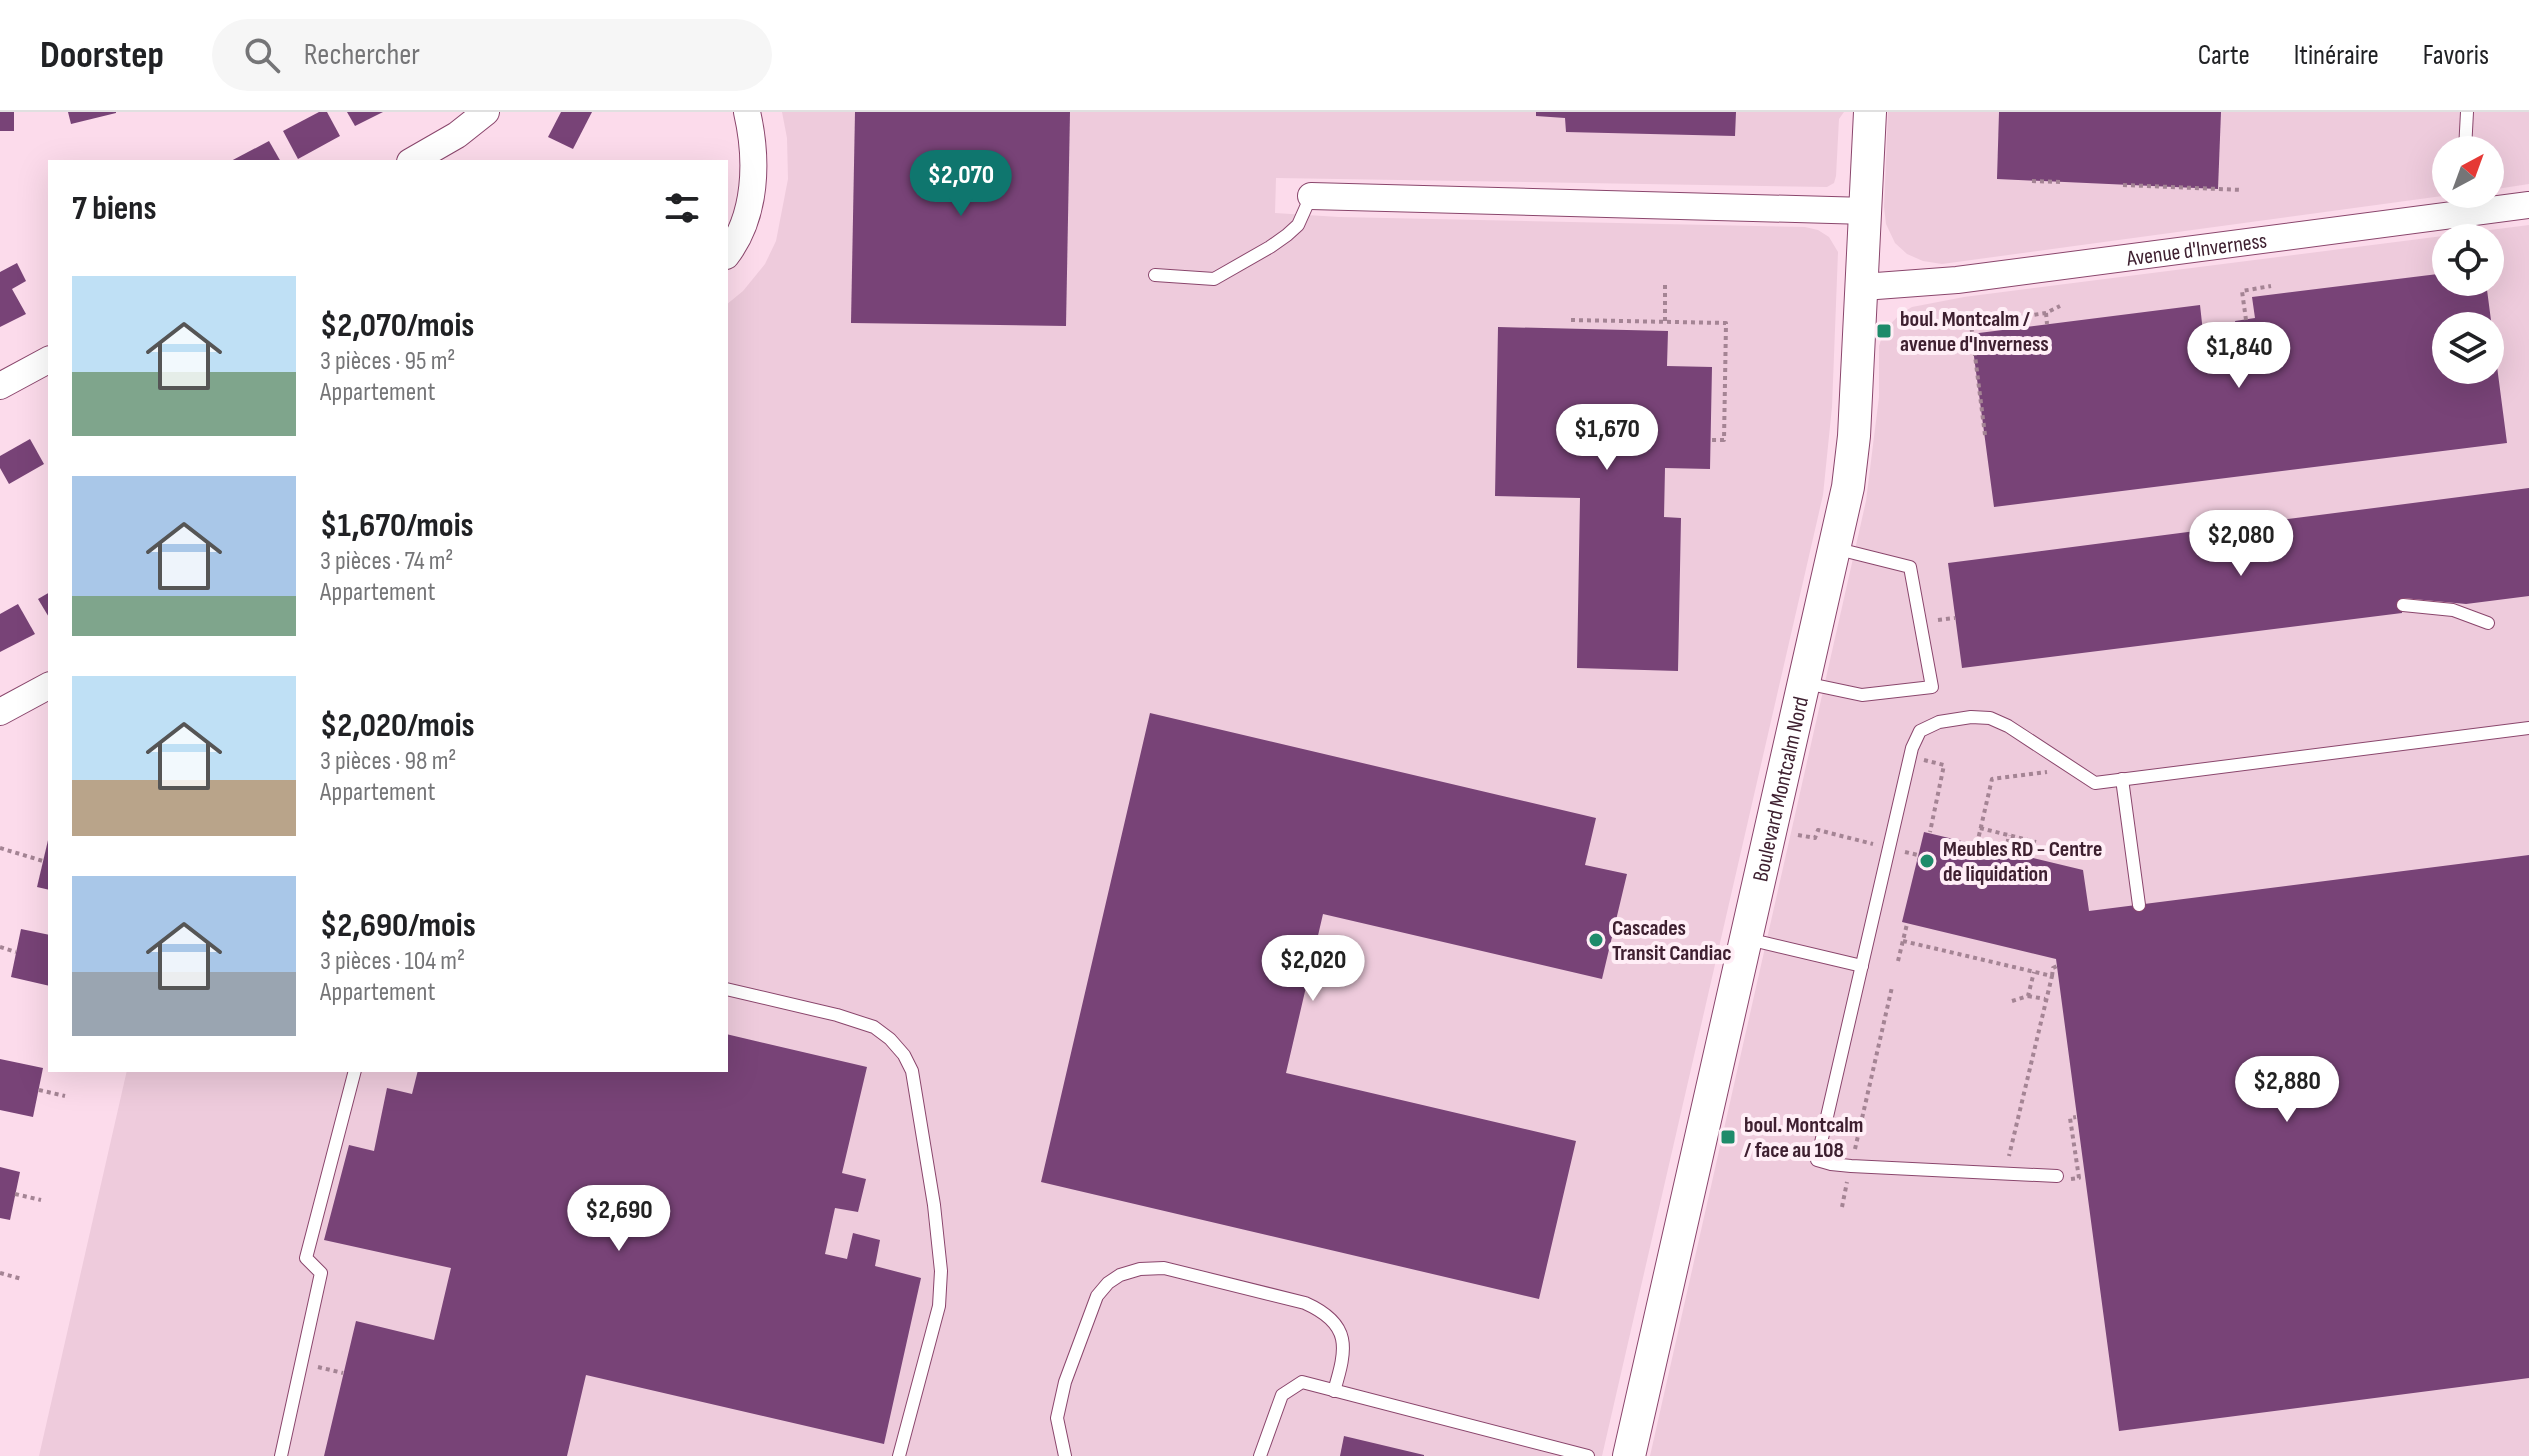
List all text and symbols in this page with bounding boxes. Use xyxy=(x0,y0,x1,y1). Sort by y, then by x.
search box xyxy=(212,19,772,91)
text: Doorstep xyxy=(40,33,164,78)
icon: search xyxy=(240,33,284,77)
text: Rechercher xyxy=(304,37,420,73)
text: Carte xyxy=(2198,39,2250,72)
text: Itinéraire xyxy=(2294,39,2379,72)
text: Favoris xyxy=(2423,39,2489,72)
north arrow xyxy=(2432,136,2504,208)
map controls xyxy=(2432,136,2504,384)
pin: $2,070 xyxy=(896,150,1026,218)
text: $2,070 xyxy=(928,160,994,191)
icon: filters xyxy=(660,186,704,230)
text: 7 biens xyxy=(72,188,157,229)
button: locate xyxy=(2432,224,2504,296)
street label: Avenue d'Inverness xyxy=(2124,227,2269,273)
text: $2,070/mois xyxy=(320,305,474,346)
place label: boul. Montcalm / avenue d'Inverness xyxy=(1900,306,2049,358)
icon: home xyxy=(136,308,232,404)
button: layers xyxy=(2432,312,2504,384)
marker: boul. Montcalm / avenue d'Inverness xyxy=(1875,322,1893,340)
pin: $1,840 xyxy=(2174,322,2304,390)
text: $1,840 xyxy=(2205,332,2273,363)
text: 3 pièces · 95 m² xyxy=(320,346,455,377)
text: Appartement xyxy=(320,377,435,408)
pin: $1,670 xyxy=(1542,404,1672,472)
text: $1,670 xyxy=(1574,414,1640,445)
text: $1,670/mois xyxy=(320,505,474,546)
icon: home xyxy=(136,508,232,604)
pin: $2,080 xyxy=(2176,510,2306,578)
text: $2,080 xyxy=(2207,520,2275,551)
text: 3 pièces · 74 m² xyxy=(320,546,453,577)
text: Appartement xyxy=(320,577,435,608)
street label: Boulevard Montcalm Nord xyxy=(1747,694,1815,884)
text: $2,020/mois xyxy=(320,705,475,746)
icon: home xyxy=(136,708,232,804)
text: 3 pièces · 98 m² xyxy=(320,746,456,777)
text: Appartement xyxy=(320,777,435,808)
place label: Meubles RD - Centre de liquidation xyxy=(1943,836,2102,888)
marker: Meubles RD - Centre de liquidation xyxy=(1918,852,1936,870)
text: $2,690/mois xyxy=(320,905,476,946)
icon: home xyxy=(136,908,232,1004)
place label: Cascades Transit Candiac xyxy=(1612,915,1731,967)
marker: Cascades Transit Candiac xyxy=(1587,931,1605,949)
pin: $2,020 xyxy=(1248,935,1378,1003)
text: $2,020 xyxy=(1280,945,1346,976)
text: 3 pièces · 104 m² xyxy=(320,946,465,977)
text: Appartement xyxy=(320,977,435,1008)
pin: $2,880 xyxy=(2222,1056,2352,1124)
text: $2,880 xyxy=(2253,1066,2321,1097)
place label: boul. Montcalm / face au 108 xyxy=(1744,1112,1863,1164)
marker: boul. Montcalm / face au 108 xyxy=(1719,1128,1737,1146)
pin: $2,690 xyxy=(554,1185,684,1253)
text: $2,690 xyxy=(585,1195,653,1226)

